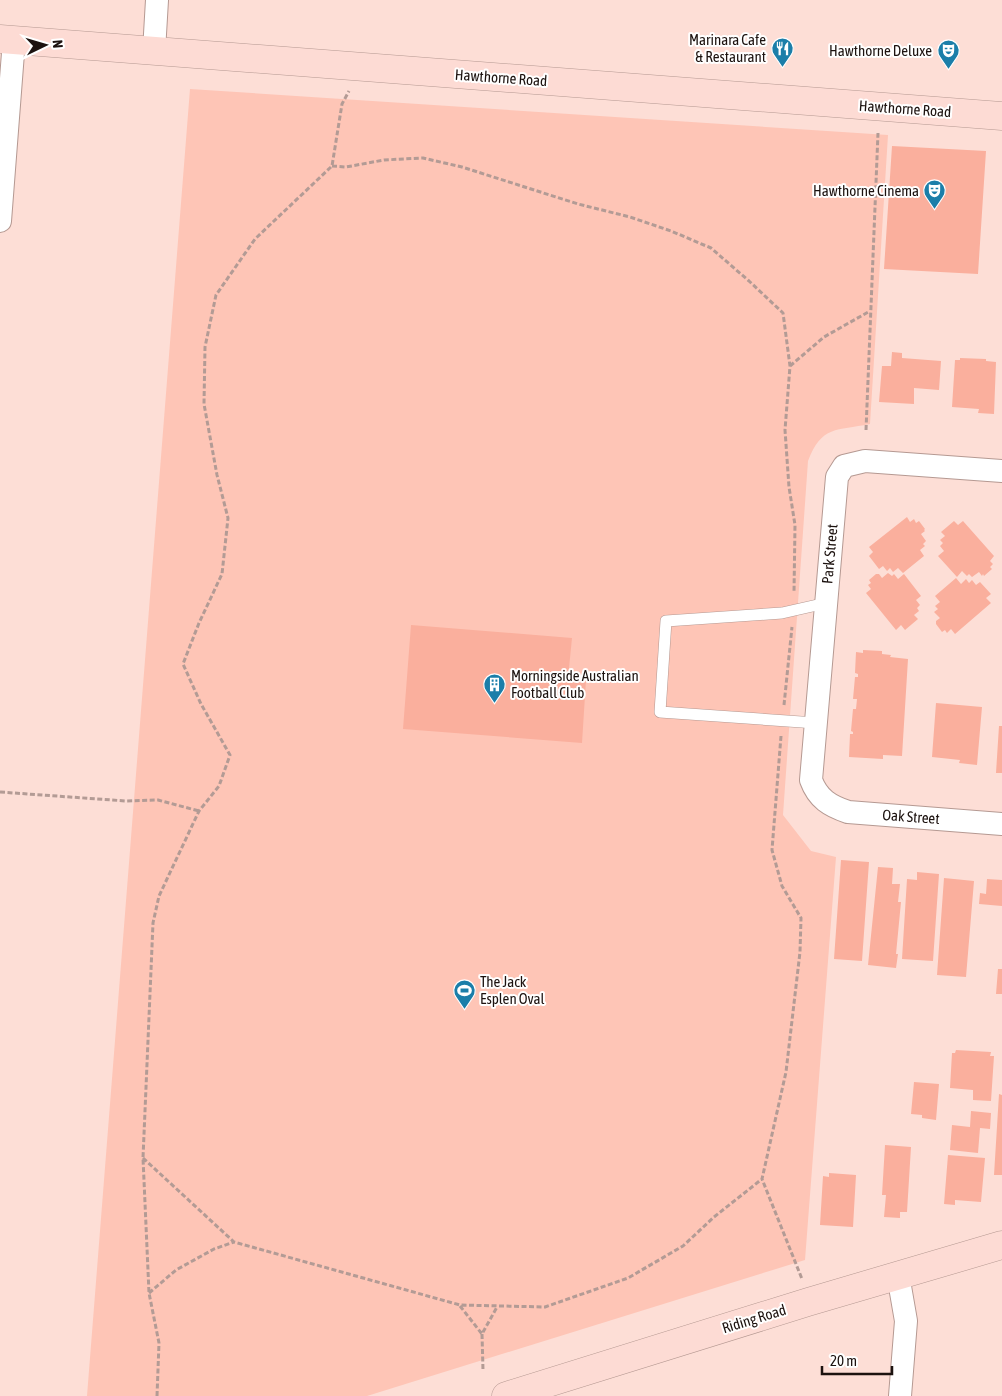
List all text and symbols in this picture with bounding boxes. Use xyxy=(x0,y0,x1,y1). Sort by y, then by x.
north arrow xyxy=(20,20,70,70)
place label: Marinara Cafe & Restaurant xyxy=(689,31,766,65)
restaurant icon: Marinara Cafe & Restaurant xyxy=(770,37,794,68)
text: N xyxy=(50,39,66,49)
theatre icon: Hawthorne Deluxe xyxy=(936,39,960,70)
place label: Hawthorne Deluxe xyxy=(829,42,932,59)
street label: Hawthorne Road xyxy=(454,66,548,89)
street label: Hawthorne Road xyxy=(858,97,952,120)
theatre icon: Hawthorne Cinema xyxy=(923,179,947,210)
place label: Hawthorne Cinema xyxy=(813,182,919,199)
street label: Park Street xyxy=(818,523,841,585)
place label: Morningside Australian Football Club xyxy=(511,667,639,701)
building icon: Morningside Australian Football Club xyxy=(483,673,507,704)
street label: Oak Street xyxy=(882,806,940,827)
place label: The Jack Esplen Oval xyxy=(480,973,545,1007)
sports icon: The Jack Esplen Oval xyxy=(452,979,476,1010)
street label: Riding Road xyxy=(720,1301,788,1336)
scale bar xyxy=(822,1344,892,1376)
text: 20 m xyxy=(830,1352,857,1369)

